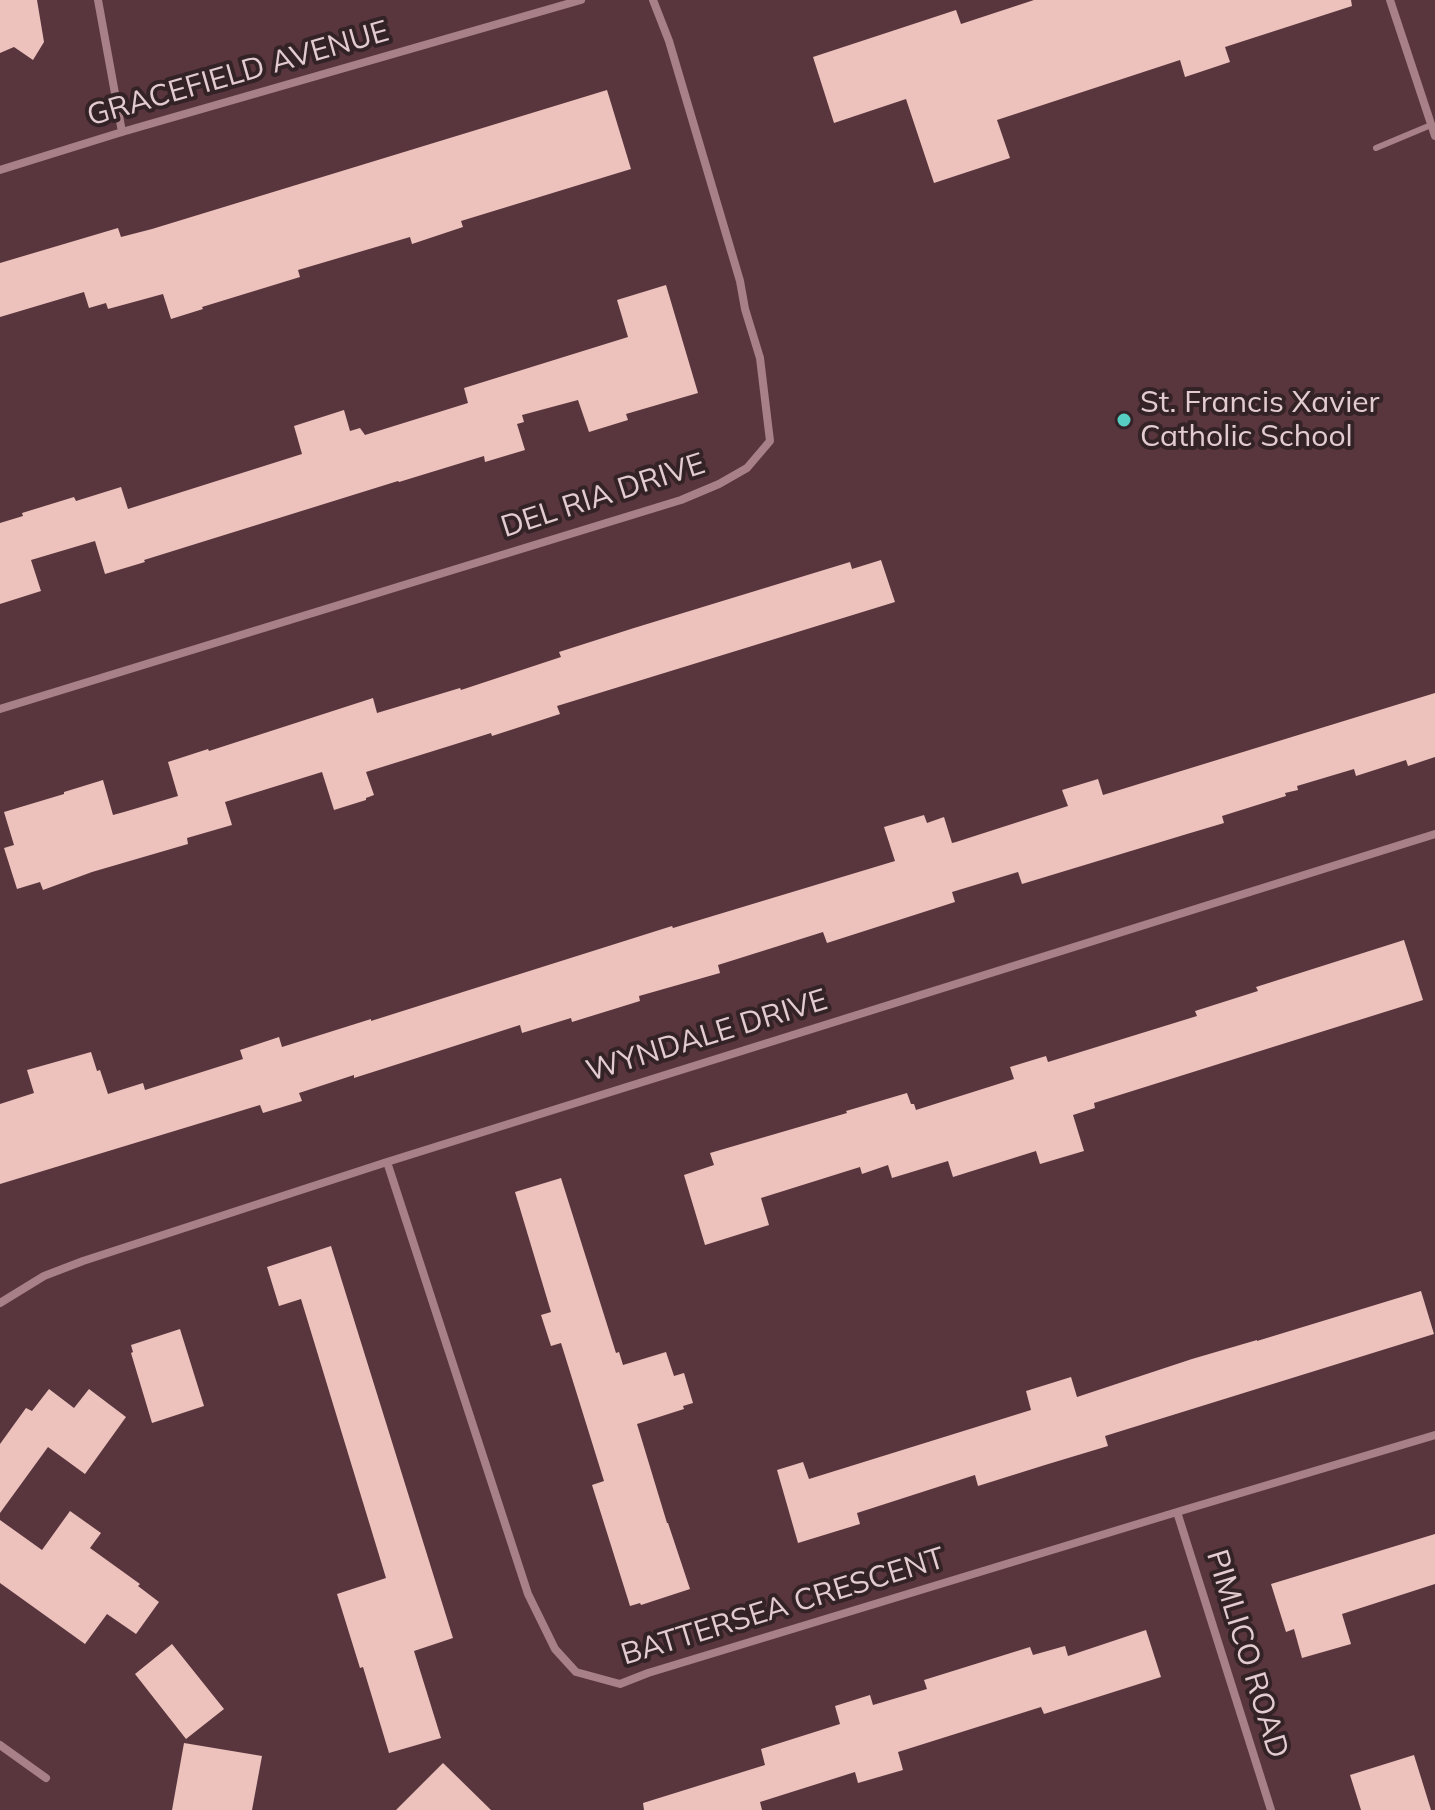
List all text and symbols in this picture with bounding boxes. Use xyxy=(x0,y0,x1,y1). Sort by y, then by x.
street label: GRACEFIELD AVENUE xyxy=(83,14,393,134)
place label: St. Francis Xavier Catholic School xyxy=(1140,385,1379,456)
marker: St. Francis Xavier Catholic School xyxy=(1115,411,1133,429)
street label: DEL RIA DRIVE xyxy=(497,446,709,546)
street label: WYNDALE DRIVE xyxy=(582,982,832,1090)
street label: BATTERSEA CRESCENT xyxy=(617,1541,949,1673)
street label: PIMLICO ROAD xyxy=(1198,1546,1296,1762)

